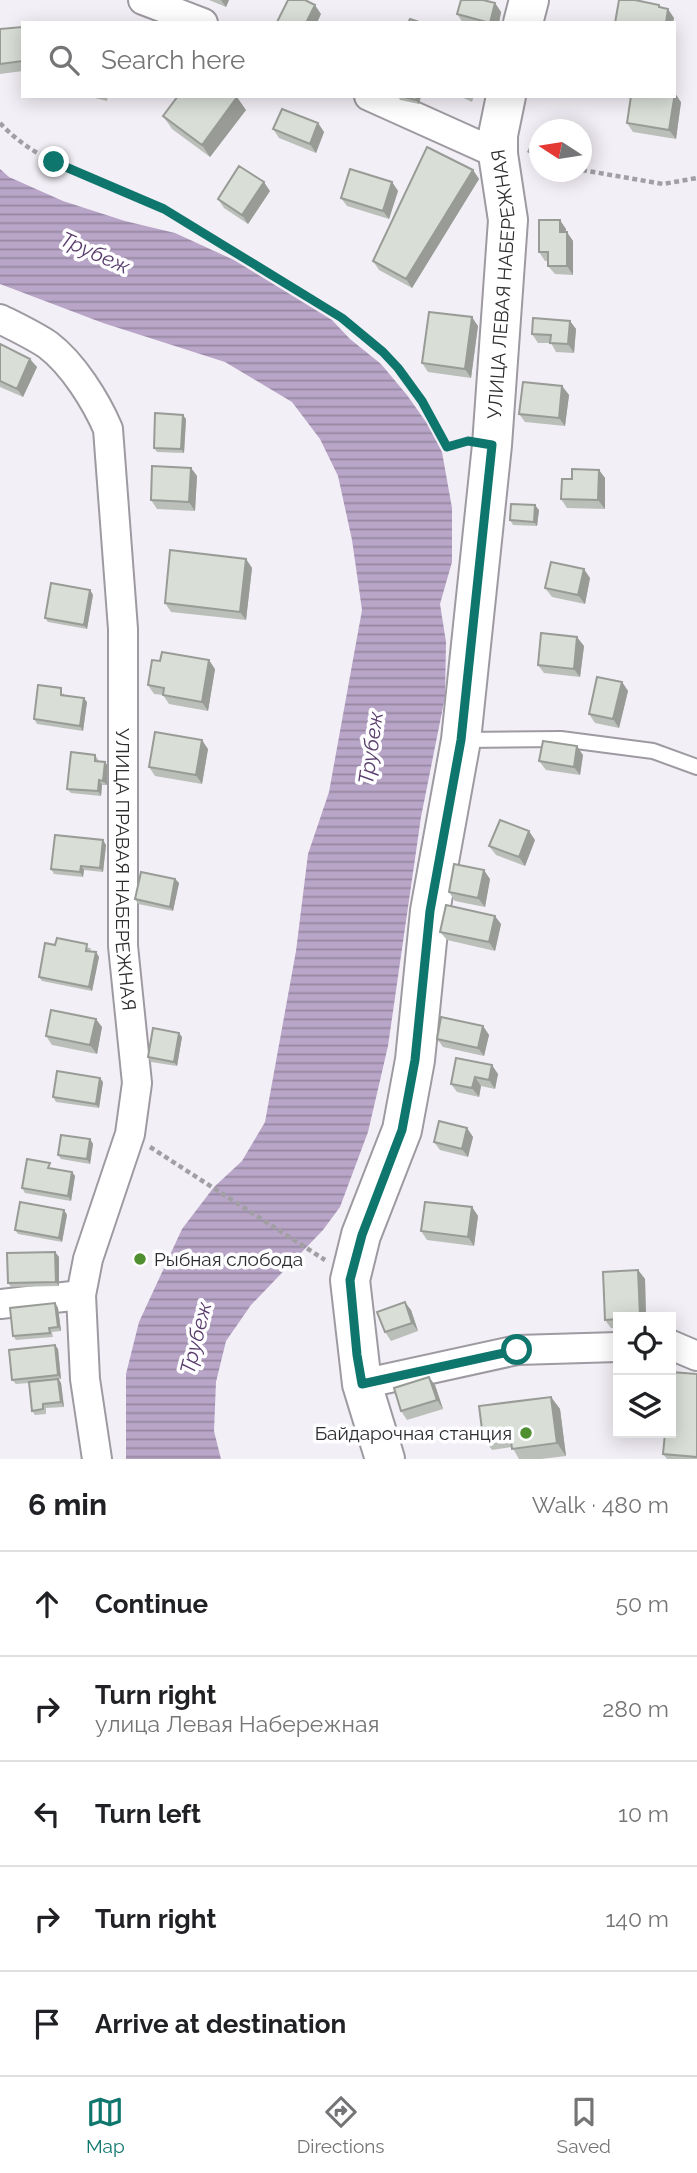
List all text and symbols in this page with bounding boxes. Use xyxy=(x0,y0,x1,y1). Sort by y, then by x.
search box xyxy=(21,21,676,98)
icon: search xyxy=(45,41,83,79)
text: Search here xyxy=(101,45,245,75)
north arrow xyxy=(529,119,592,182)
route end xyxy=(38,146,69,177)
street label: УЛИЦА ЛЕВАЯ НАБЕРЕЖНАЯ xyxy=(483,148,519,420)
water label: Трубеж xyxy=(57,226,135,279)
water label: Трубеж xyxy=(353,709,388,786)
street label: УЛИЦА ПРАВАЯ НАБЕРЕЖНАЯ xyxy=(112,728,141,1012)
place label: Рыбная слобода xyxy=(154,1248,303,1270)
marker: Рыбная слобода xyxy=(132,1251,148,1267)
water label: Трубеж xyxy=(175,1298,217,1376)
map controls xyxy=(613,1312,676,1438)
button: locate xyxy=(613,1312,676,1375)
route start xyxy=(501,1334,532,1365)
button: layers xyxy=(613,1375,676,1438)
place label: Байдарочная станция xyxy=(315,1422,512,1444)
marker: Байдарочная станция xyxy=(518,1425,534,1441)
text: 6 min xyxy=(28,1487,107,1522)
text: Walk · 480 m xyxy=(532,1491,669,1518)
icon: ahead xyxy=(28,1585,66,1623)
text: Continue xyxy=(95,1589,208,1619)
text: 50 m xyxy=(615,1590,669,1617)
text: Turn right xyxy=(95,1680,216,1710)
icon: right xyxy=(28,1690,66,1728)
text: 280 m xyxy=(602,1695,669,1722)
text: улица Левая Набережная xyxy=(95,1710,379,1737)
icon: left xyxy=(28,1795,66,1833)
text: Turn left xyxy=(95,1799,201,1829)
text: 10 m xyxy=(618,1800,669,1827)
icon: right xyxy=(28,1900,66,1938)
text: Turn right xyxy=(95,1904,216,1934)
text: 140 m xyxy=(606,1905,669,1932)
icon: arrive xyxy=(28,2005,66,2043)
text: Arrive at destination xyxy=(95,2009,346,2039)
tab: Map xyxy=(86,2093,125,2157)
tab: Directions xyxy=(297,2093,385,2157)
tab: Saved xyxy=(557,2093,611,2157)

